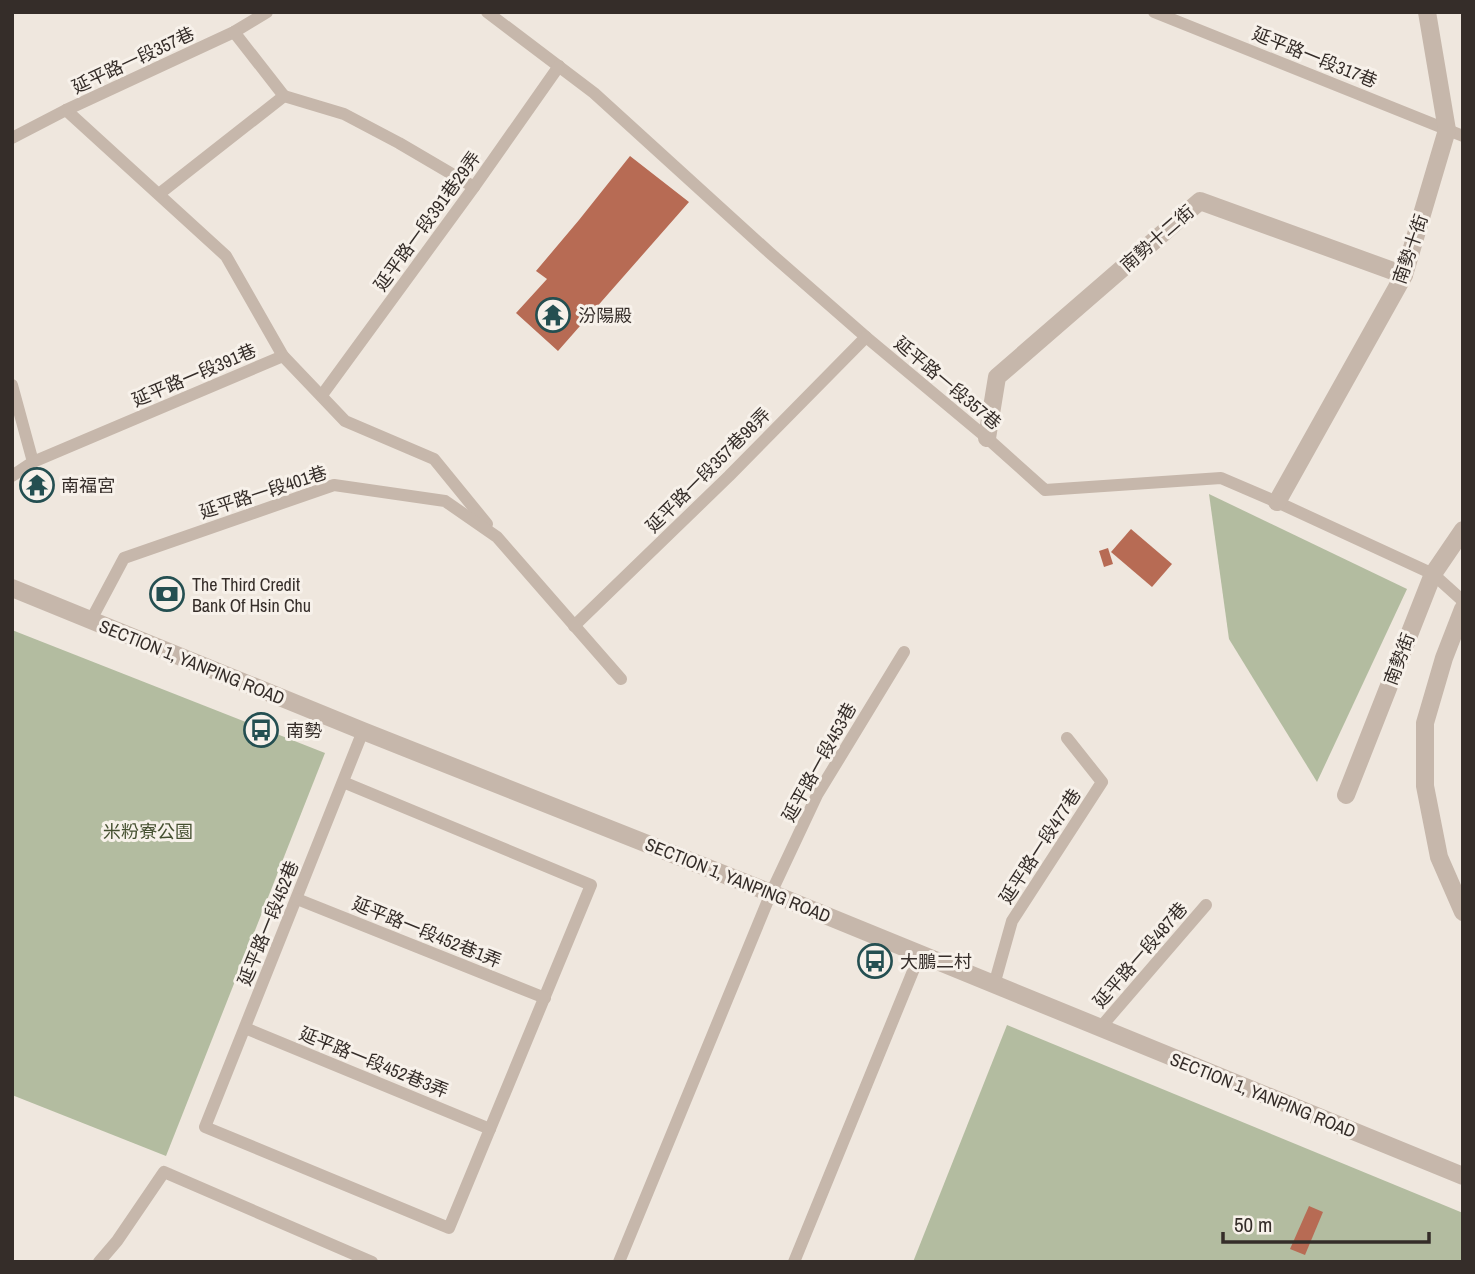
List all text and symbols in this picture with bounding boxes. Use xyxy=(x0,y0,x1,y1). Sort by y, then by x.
street label: 延平路一段357巷 xyxy=(68,21,198,99)
street label: 延平路一段317巷 xyxy=(1249,21,1381,93)
street label: 延平路一段391巷29弄 xyxy=(368,146,486,296)
street label: 南勢十二街 xyxy=(1115,199,1199,277)
street label: 南勢十街 xyxy=(1386,211,1434,287)
temple icon: 汾陽殿 xyxy=(534,296,572,334)
place label: 汾陽殿 xyxy=(578,303,632,328)
street label: 延平路一段357巷 xyxy=(889,331,1007,435)
street label: 延平路一段391巷 xyxy=(128,338,260,412)
street label: 延平路一段357巷98弄 xyxy=(640,402,776,538)
street label: 延平路一段401巷 xyxy=(196,460,330,524)
temple icon: 南福宮 xyxy=(18,466,56,504)
place label: 南福宮 xyxy=(61,473,115,498)
place label: The Third Credit Bank Of Hsin Chu xyxy=(192,572,311,618)
bank icon: The Third Credit Bank Of Hsin Chu xyxy=(148,575,186,613)
street label: SECTION 1, YANPING ROAD xyxy=(96,613,288,711)
street label: 南勢街 xyxy=(1378,629,1420,689)
street label: 延平路一段453巷 xyxy=(776,698,862,826)
bus stop icon: 南勢 xyxy=(242,711,280,749)
place label: 南勢 xyxy=(286,718,322,743)
street label: 延平路一段477巷 xyxy=(993,784,1087,908)
park label: 米粉寮公園 xyxy=(103,819,193,844)
street label: SECTION 1, YANPING ROAD xyxy=(642,831,834,929)
street label: 延平路一段452巷 xyxy=(232,857,304,989)
street label: 延平路一段452巷1弄 xyxy=(349,891,505,973)
street label: 延平路一段487巷 xyxy=(1087,897,1193,1013)
bus stop icon: 大鵬二村 xyxy=(856,942,894,980)
place label: 大鵬二村 xyxy=(900,949,972,974)
street label: 延平路一段452巷3弄 xyxy=(296,1021,452,1103)
street label: SECTION 1, YANPING ROAD xyxy=(1167,1046,1359,1144)
scale bar xyxy=(1223,1200,1430,1244)
text: 50 m xyxy=(1234,1210,1272,1239)

